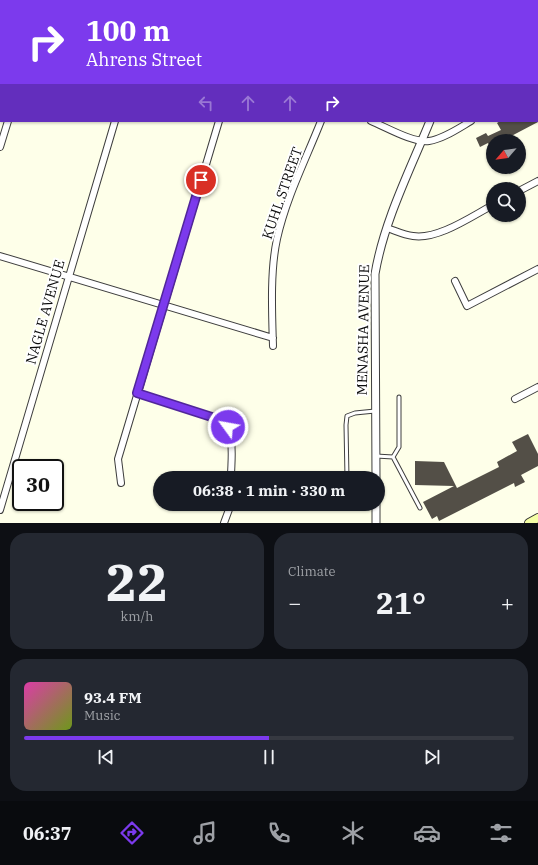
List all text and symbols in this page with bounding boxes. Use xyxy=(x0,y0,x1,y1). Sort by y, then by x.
text: 100 m xyxy=(86,12,170,49)
icon: right xyxy=(20,16,72,68)
text: Ahrens Street xyxy=(86,48,202,71)
icon: left xyxy=(195,92,217,114)
icon: ahead xyxy=(237,92,259,114)
icon: ahead xyxy=(279,92,301,114)
icon: right xyxy=(321,92,343,114)
north arrow xyxy=(486,134,526,174)
map controls xyxy=(486,134,526,222)
street label: KUHL STREET xyxy=(258,144,306,242)
pin xyxy=(184,163,218,197)
icon: arrive xyxy=(190,169,212,191)
button: search xyxy=(486,182,526,222)
street label: NAGLE AVENUE xyxy=(21,258,69,366)
street label: MENASHA AVENUE xyxy=(353,264,373,396)
position arrow xyxy=(207,406,249,448)
speed limit sign: 30 xyxy=(12,459,64,511)
text: 06:38 · 1 min · 330 m xyxy=(193,481,345,500)
text: 22 xyxy=(106,548,168,615)
text: Climate xyxy=(288,563,335,580)
text: 21° xyxy=(376,583,426,622)
text: − xyxy=(288,588,301,617)
text: + xyxy=(501,588,514,617)
text: km/h xyxy=(121,608,153,625)
text: 93.4 FM xyxy=(84,688,142,707)
text: Music xyxy=(84,707,121,724)
icon: previous xyxy=(95,746,117,768)
icon: pause xyxy=(258,746,280,768)
icon: next xyxy=(421,746,443,768)
icon: directions xyxy=(118,819,146,847)
icon: music xyxy=(191,819,219,847)
icon: phone xyxy=(265,819,293,847)
icon: climate xyxy=(339,819,367,847)
icon: car xyxy=(413,819,441,847)
icon: filters xyxy=(487,819,515,847)
text: 06:37 xyxy=(23,822,72,845)

